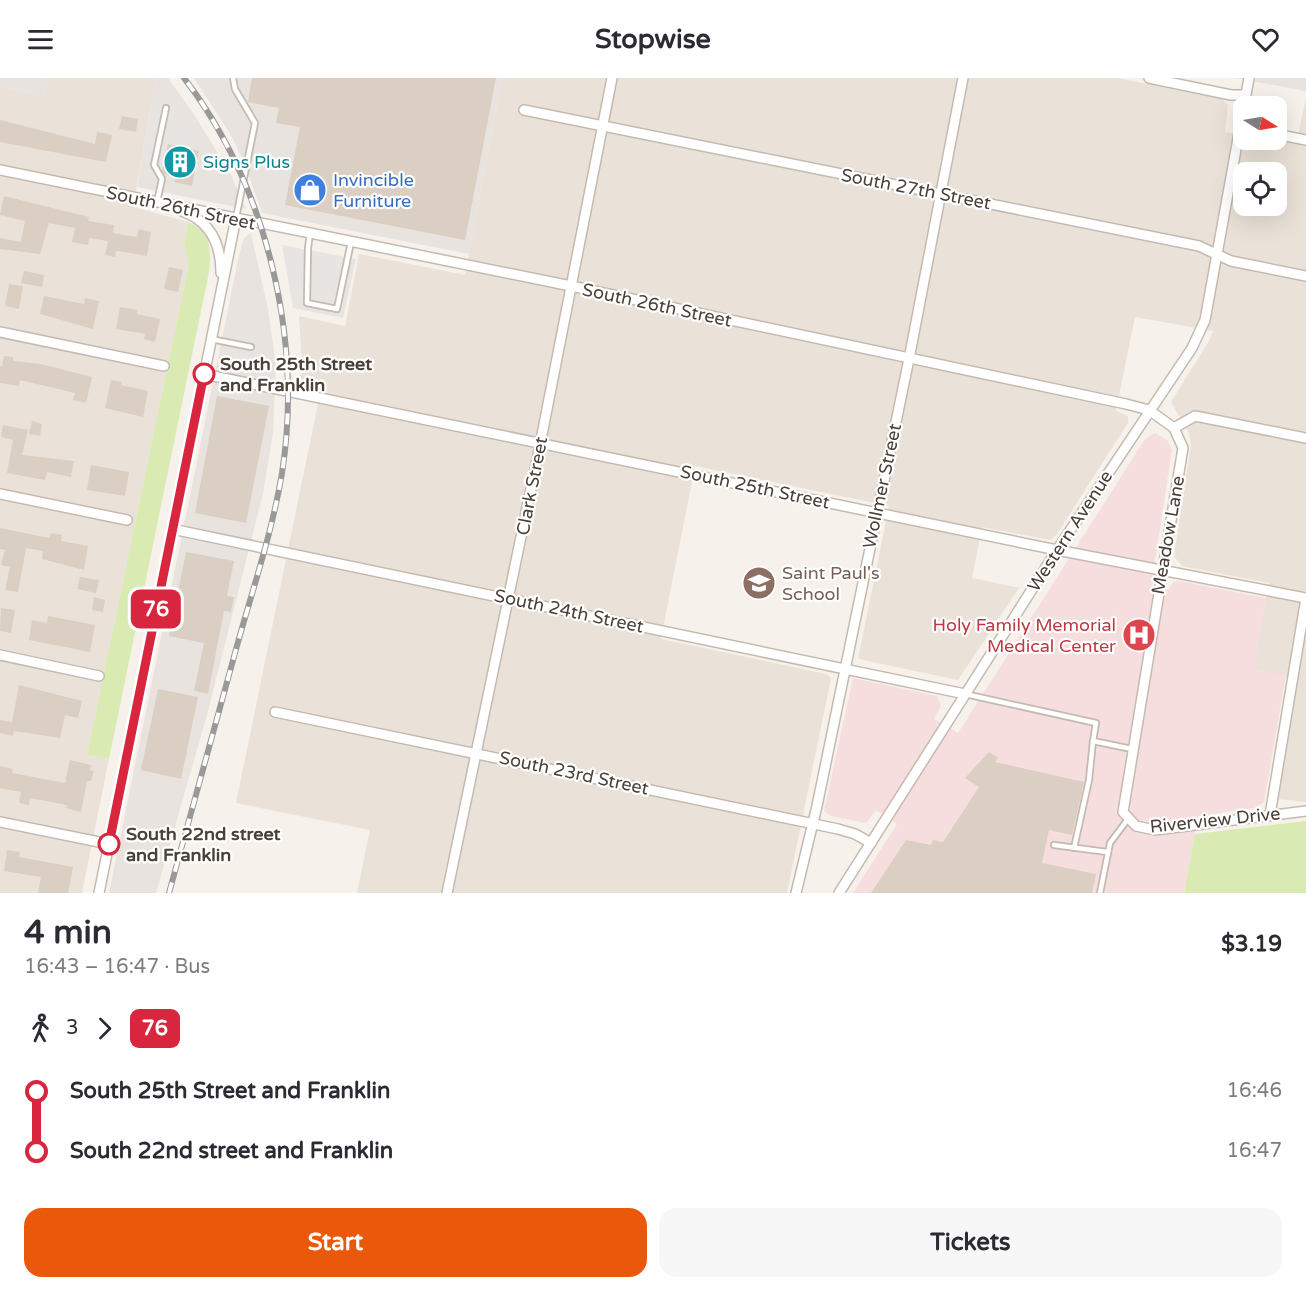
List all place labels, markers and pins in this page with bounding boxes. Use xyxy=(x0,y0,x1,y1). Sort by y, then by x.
building icon: Signs Plus xyxy=(162,144,198,180)
place label: Signs Plus xyxy=(203,151,290,173)
place label: Invincible Furniture xyxy=(333,169,414,212)
shop icon: Invincible Furniture xyxy=(292,172,328,208)
place label: South 25th Street and Franklin xyxy=(220,353,372,396)
marker: South 25th Street and Franklin xyxy=(193,363,215,385)
place label: Saint Paul's School xyxy=(782,562,880,605)
school or university icon: Saint Paul's School xyxy=(741,565,777,601)
place label: Holy Family Memorial Medical Center xyxy=(933,614,1116,657)
hospital icon: Holy Family Memorial Medical Center xyxy=(1121,617,1157,653)
place label: South 22nd street and Franklin xyxy=(126,823,281,866)
marker: South 22nd street and Franklin xyxy=(98,833,120,855)

